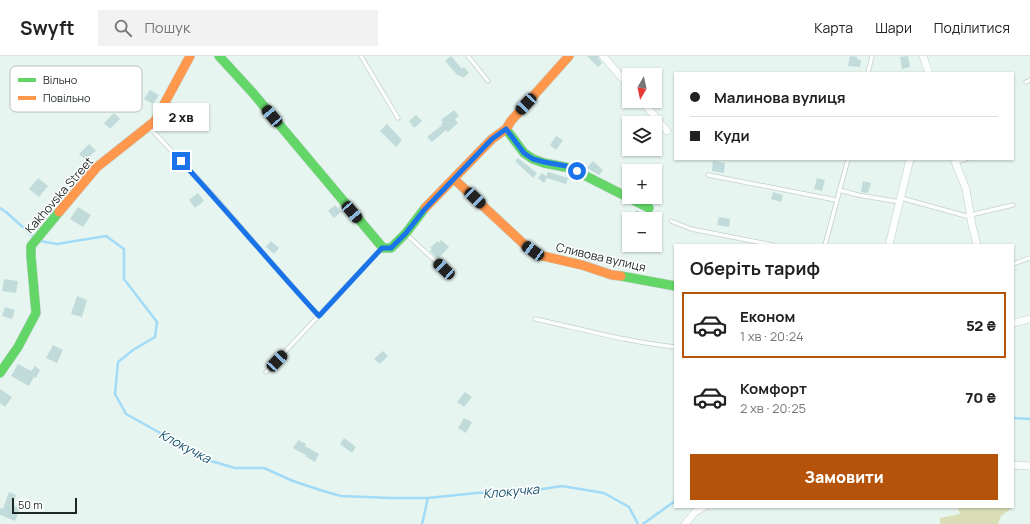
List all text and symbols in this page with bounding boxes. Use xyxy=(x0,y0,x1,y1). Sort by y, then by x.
search box xyxy=(98,10,378,46)
text: Swyft xyxy=(20,15,74,41)
icon: search xyxy=(112,17,134,39)
text: Пошук xyxy=(144,17,190,38)
text: Карта xyxy=(814,18,853,37)
text: Шари xyxy=(875,18,912,37)
text: Поділитися xyxy=(934,18,1010,37)
legend xyxy=(10,66,142,112)
north arrow xyxy=(622,68,662,108)
map controls xyxy=(622,68,662,252)
text: Вільно xyxy=(43,72,78,87)
text: Малинова вулиця xyxy=(714,87,846,108)
text: Повільно xyxy=(43,90,91,105)
car xyxy=(513,91,539,117)
callout: 2 хв xyxy=(153,103,209,131)
car xyxy=(260,103,284,129)
text: 2 хв xyxy=(168,108,194,126)
button: layers xyxy=(622,116,662,156)
text: Куди xyxy=(714,125,750,146)
route end xyxy=(172,152,190,170)
street label: Kakhovska Street xyxy=(21,153,97,237)
route start xyxy=(568,162,586,180)
button: + xyxy=(622,164,662,204)
car xyxy=(462,185,488,211)
car xyxy=(340,199,364,225)
button: − xyxy=(622,212,662,252)
street label: Сливова вулиця xyxy=(554,238,648,276)
car xyxy=(520,239,546,263)
car xyxy=(431,256,457,282)
text: Оберіть тариф xyxy=(690,256,820,280)
text: Економ xyxy=(740,306,795,327)
icon: car xyxy=(692,307,728,343)
text: 52 ₴ xyxy=(966,315,996,336)
text: 1 хв · 20:24 xyxy=(740,327,804,345)
car xyxy=(264,348,290,374)
text: Комфорт xyxy=(740,378,807,399)
icon: car xyxy=(692,379,728,415)
text: 70 ₴ xyxy=(965,387,996,408)
text: 2 хв · 20:25 xyxy=(740,399,806,417)
water label: Клокучка xyxy=(156,425,215,468)
button: Замовити xyxy=(690,454,998,500)
water label: Клокучка xyxy=(482,480,541,502)
scale bar xyxy=(12,496,77,515)
text: 50 m xyxy=(18,497,43,512)

